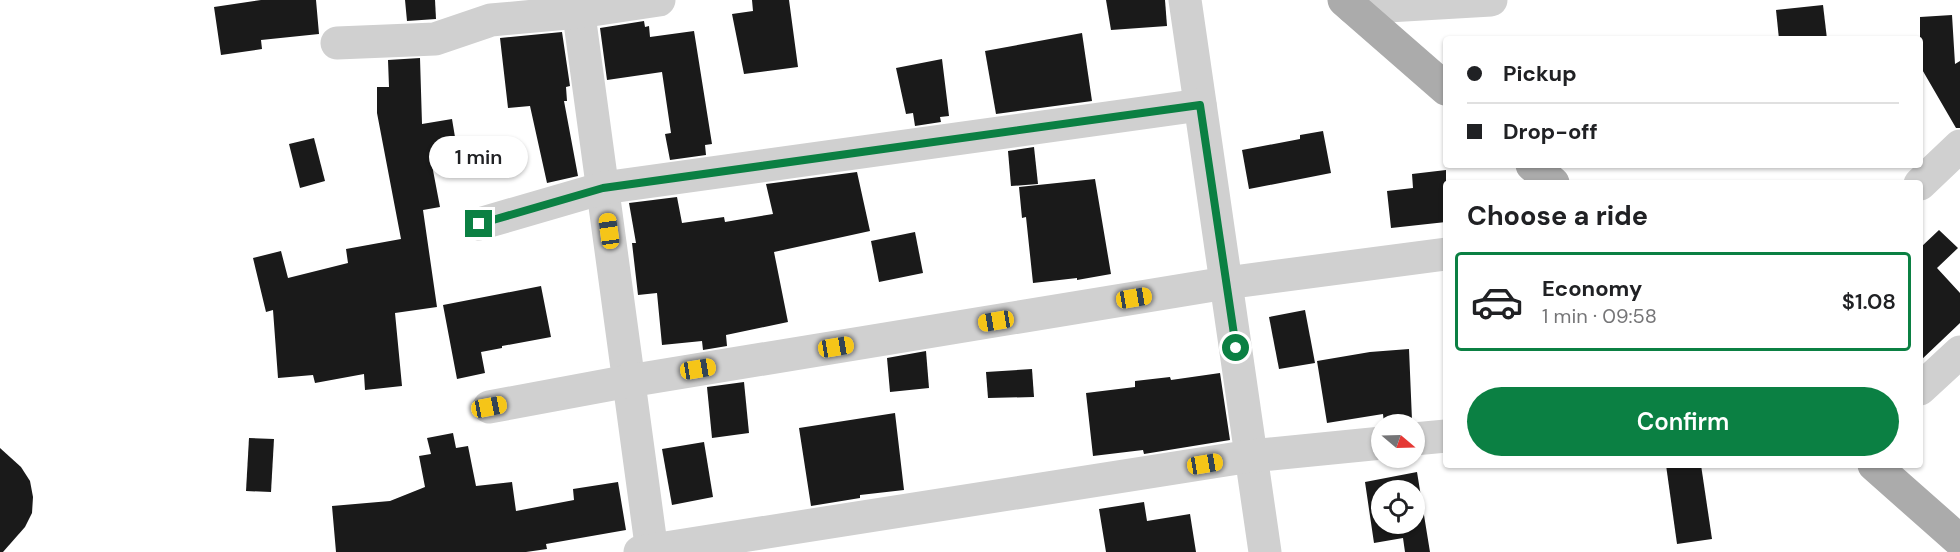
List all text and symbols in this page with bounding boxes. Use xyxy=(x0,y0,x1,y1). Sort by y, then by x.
text: Pickup xyxy=(1503,59,1577,88)
text: Drop-off xyxy=(1503,117,1598,146)
callout: 1 min xyxy=(430,137,528,179)
text: 1 min xyxy=(455,144,502,170)
text: Choose a ride xyxy=(1467,198,1648,233)
route end xyxy=(465,210,492,237)
car xyxy=(598,212,620,250)
text: Economy xyxy=(1542,274,1642,303)
icon: car xyxy=(1470,275,1524,329)
car xyxy=(1115,286,1153,310)
text: $1.08 xyxy=(1842,287,1896,316)
text: 1 min · 09:58 xyxy=(1542,303,1657,329)
car xyxy=(977,309,1015,333)
route start xyxy=(1222,334,1249,361)
car xyxy=(817,335,855,359)
car xyxy=(679,357,717,381)
button: Confirm xyxy=(1467,387,1899,456)
car xyxy=(470,395,508,419)
north arrow xyxy=(1371,414,1425,468)
map controls xyxy=(1371,414,1425,534)
car xyxy=(1186,452,1224,476)
button: locate xyxy=(1371,480,1425,534)

